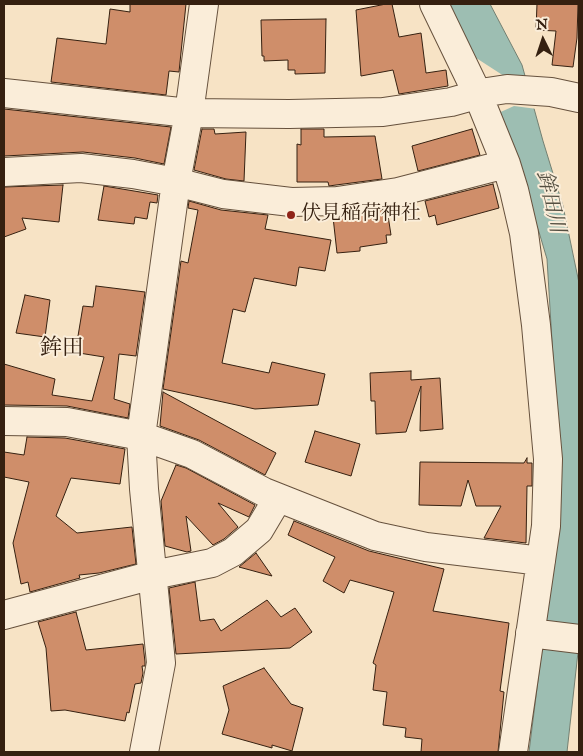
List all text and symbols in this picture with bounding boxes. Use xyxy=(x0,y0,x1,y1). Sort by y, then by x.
north arrow xyxy=(518,15,568,65)
text: N xyxy=(535,16,549,34)
water label: 鉾田川 xyxy=(530,168,568,236)
place label: 伏見稲荷神社 xyxy=(301,203,421,227)
marker: 伏見稲荷神社 xyxy=(285,209,297,221)
district label: 鉾田 xyxy=(40,336,84,362)

